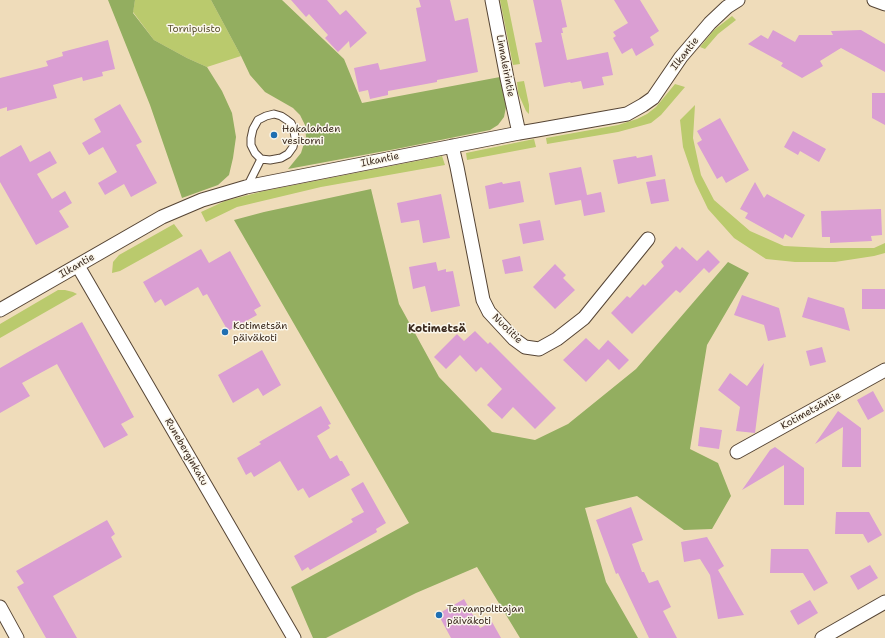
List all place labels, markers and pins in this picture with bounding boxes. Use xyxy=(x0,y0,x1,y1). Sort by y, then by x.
place label: Hakalahden vesitorni xyxy=(282,123,340,146)
marker: Hakalahden vesitorni xyxy=(269,130,279,140)
place label: Kotimetsän päiväkoti xyxy=(233,320,287,344)
marker: Kotimetsän päiväkoti xyxy=(220,327,230,337)
place label: Tervanpolttajan päiväkoti xyxy=(447,603,524,626)
marker: Tervanpolttajan päiväkoti xyxy=(434,610,444,620)

